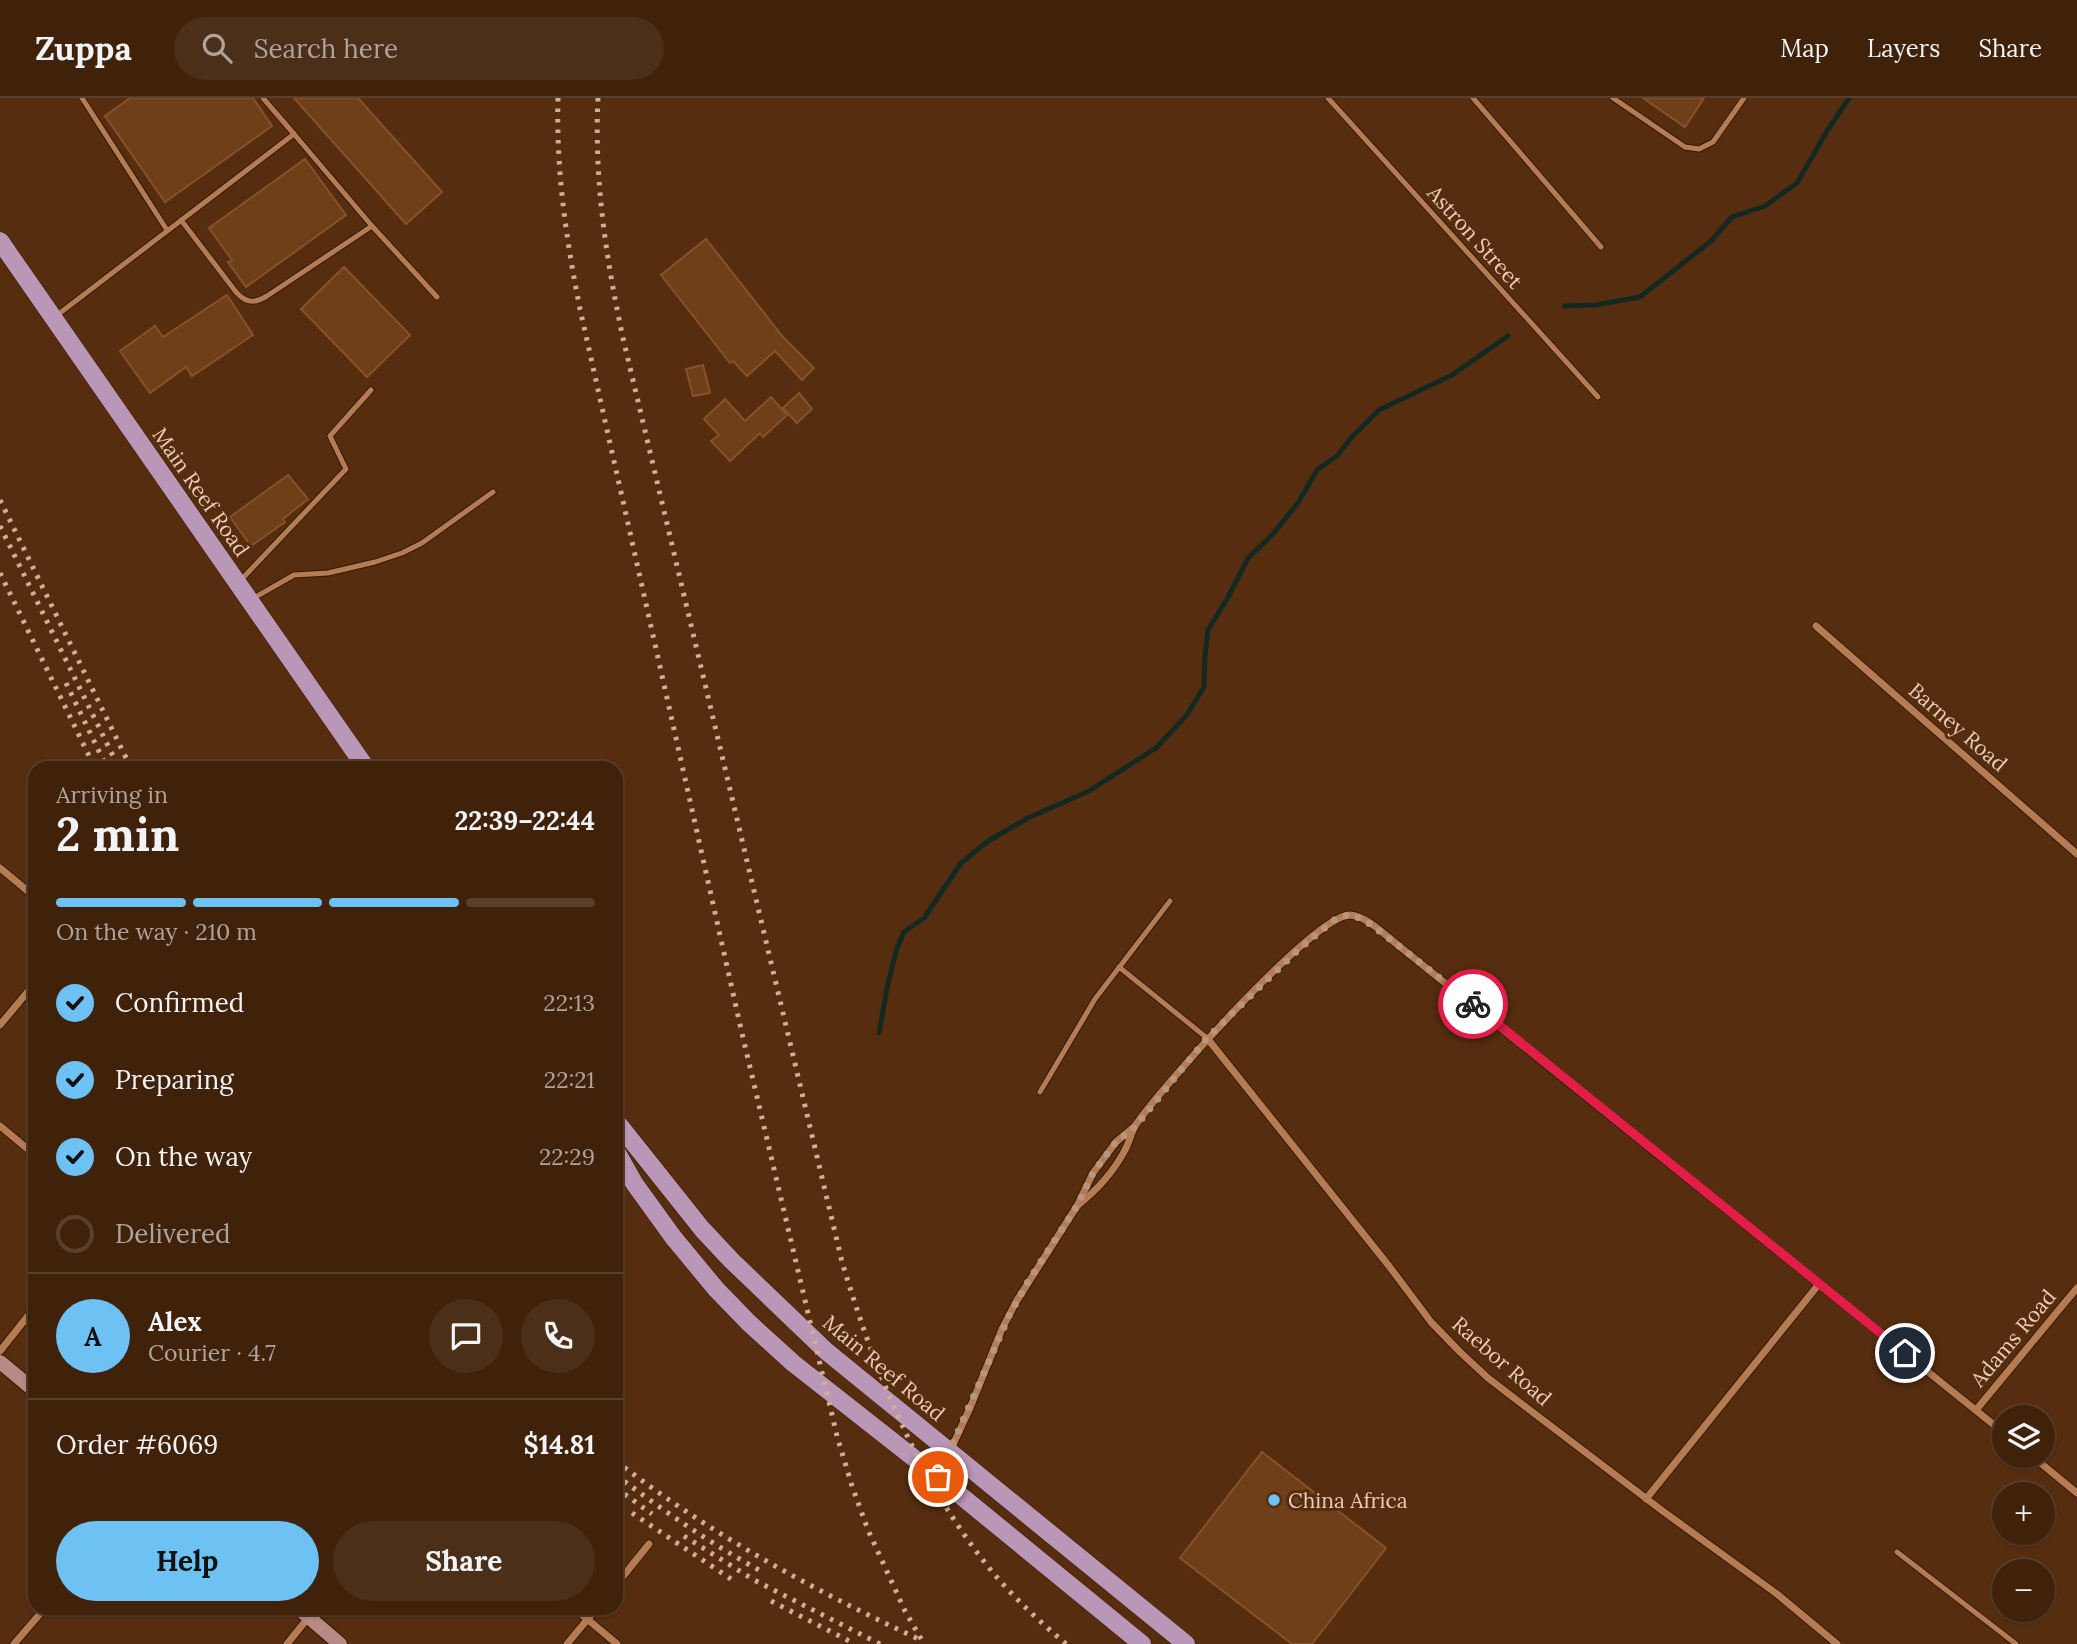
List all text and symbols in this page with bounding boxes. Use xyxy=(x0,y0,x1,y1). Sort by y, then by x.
search box xyxy=(174,17,664,80)
text: Zuppa xyxy=(35,27,132,69)
icon: search xyxy=(198,29,236,67)
text: Search here xyxy=(254,32,398,65)
text: Map xyxy=(1780,33,1829,64)
text: Layers xyxy=(1867,33,1940,64)
text: Share xyxy=(1978,33,2042,64)
street label: Astron Street xyxy=(1421,179,1529,295)
street label: Main Reef Road xyxy=(147,422,255,562)
street label: Barney Road xyxy=(1903,677,2013,777)
text: Arriving in xyxy=(56,780,168,809)
text: 22:39–22:44 xyxy=(454,804,595,837)
text: 2 min xyxy=(56,805,179,864)
text: On the way · 210 m xyxy=(56,917,257,946)
courier xyxy=(1438,969,1508,1039)
icon: check xyxy=(56,984,94,1022)
icon: bike xyxy=(1454,985,1492,1023)
text: Confirmed xyxy=(115,986,244,1019)
text: 22:13 xyxy=(543,988,595,1017)
icon: check xyxy=(56,1061,94,1099)
text: Preparing xyxy=(115,1063,234,1096)
text: 22:21 xyxy=(544,1065,595,1094)
icon: check xyxy=(56,1138,94,1176)
text: On the way xyxy=(115,1140,252,1173)
text: 22:29 xyxy=(539,1142,595,1171)
text: Delivered xyxy=(115,1217,231,1250)
street label: Adams Road xyxy=(1964,1284,2062,1393)
button: chat xyxy=(429,1299,503,1373)
button: phone xyxy=(521,1299,595,1373)
text: Alex xyxy=(148,1305,202,1338)
street label: Main Reef Road xyxy=(817,1309,951,1427)
street label: Raebor Road xyxy=(1447,1310,1557,1412)
text: A xyxy=(84,1320,102,1353)
pin xyxy=(1875,1323,1935,1383)
icon: home xyxy=(1886,1334,1924,1372)
text: Courier · 4.7 xyxy=(148,1338,276,1367)
map controls xyxy=(1992,1405,2055,1622)
button: layers xyxy=(1992,1405,2055,1468)
text: Order #6069 xyxy=(56,1428,218,1461)
text: $14.81 xyxy=(523,1428,595,1461)
pin xyxy=(908,1447,968,1507)
icon: bag xyxy=(919,1458,957,1496)
button: + xyxy=(1992,1482,2055,1545)
place label: China Africa xyxy=(1288,1487,1408,1514)
marker: China Africa xyxy=(1266,1492,1282,1508)
button: Help xyxy=(56,1521,319,1601)
button: Share xyxy=(333,1521,595,1601)
button: − xyxy=(1992,1559,2055,1622)

